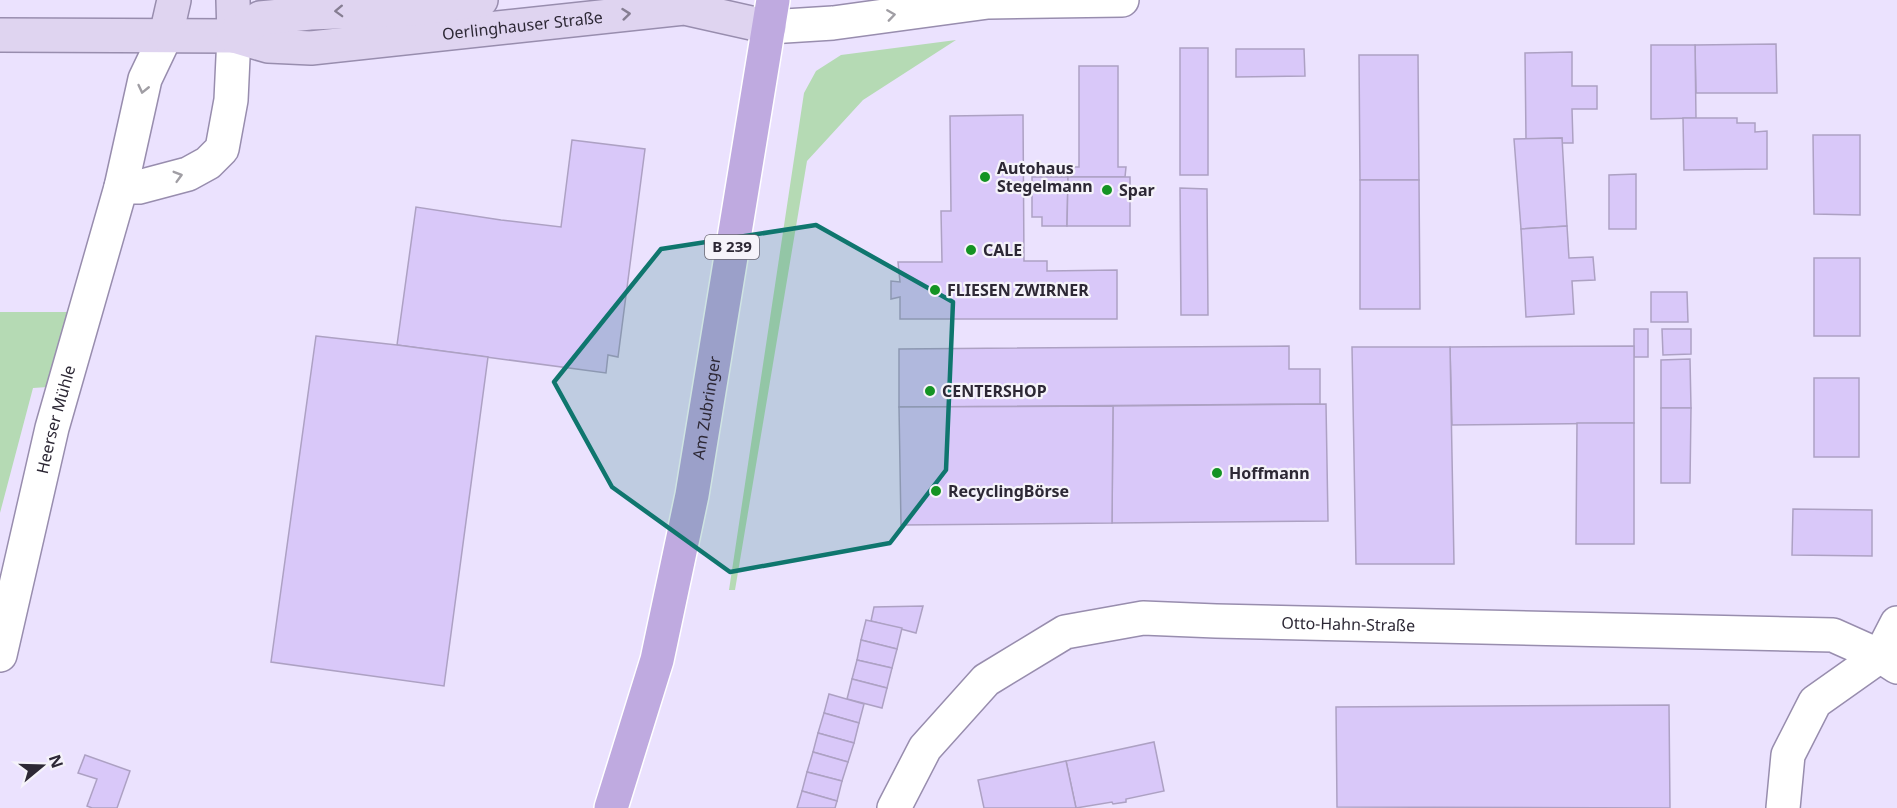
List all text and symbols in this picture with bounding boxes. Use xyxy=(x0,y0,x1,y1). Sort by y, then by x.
one-way arrow xyxy=(335,5,344,18)
street label: Oerlinghauser Straße xyxy=(441,6,604,45)
one-way arrow xyxy=(621,8,630,21)
one-way arrow xyxy=(886,9,895,21)
one-way arrow xyxy=(137,84,150,94)
place label: Autohaus Stegelmann xyxy=(997,157,1093,197)
marker: Autohaus Stegelmann xyxy=(978,170,992,184)
one-way arrow xyxy=(172,171,183,183)
place label: Spar xyxy=(1119,179,1155,201)
marker: Spar xyxy=(1100,183,1114,197)
road number: B 239 xyxy=(705,235,759,259)
place label: CALE xyxy=(983,239,1022,261)
marker: CALE xyxy=(964,243,978,257)
place label: FLIESEN ZWIRNER xyxy=(947,279,1089,301)
marker: FLIESEN ZWIRNER xyxy=(928,283,942,297)
street label: Am Zubringer xyxy=(687,354,726,461)
street label: Heerser Mühle xyxy=(31,363,80,476)
place label: CENTERSHOP xyxy=(942,380,1047,402)
marker: CENTERSHOP xyxy=(923,384,937,398)
place label: Hoffmann xyxy=(1229,462,1310,484)
marker: Hoffmann xyxy=(1210,466,1224,480)
place label: RecyclingBörse xyxy=(948,480,1069,502)
marker: RecyclingBörse xyxy=(929,484,943,498)
street label: Otto-Hahn-Straße xyxy=(1281,611,1415,637)
north arrow xyxy=(12,736,72,796)
text: N xyxy=(44,751,69,771)

